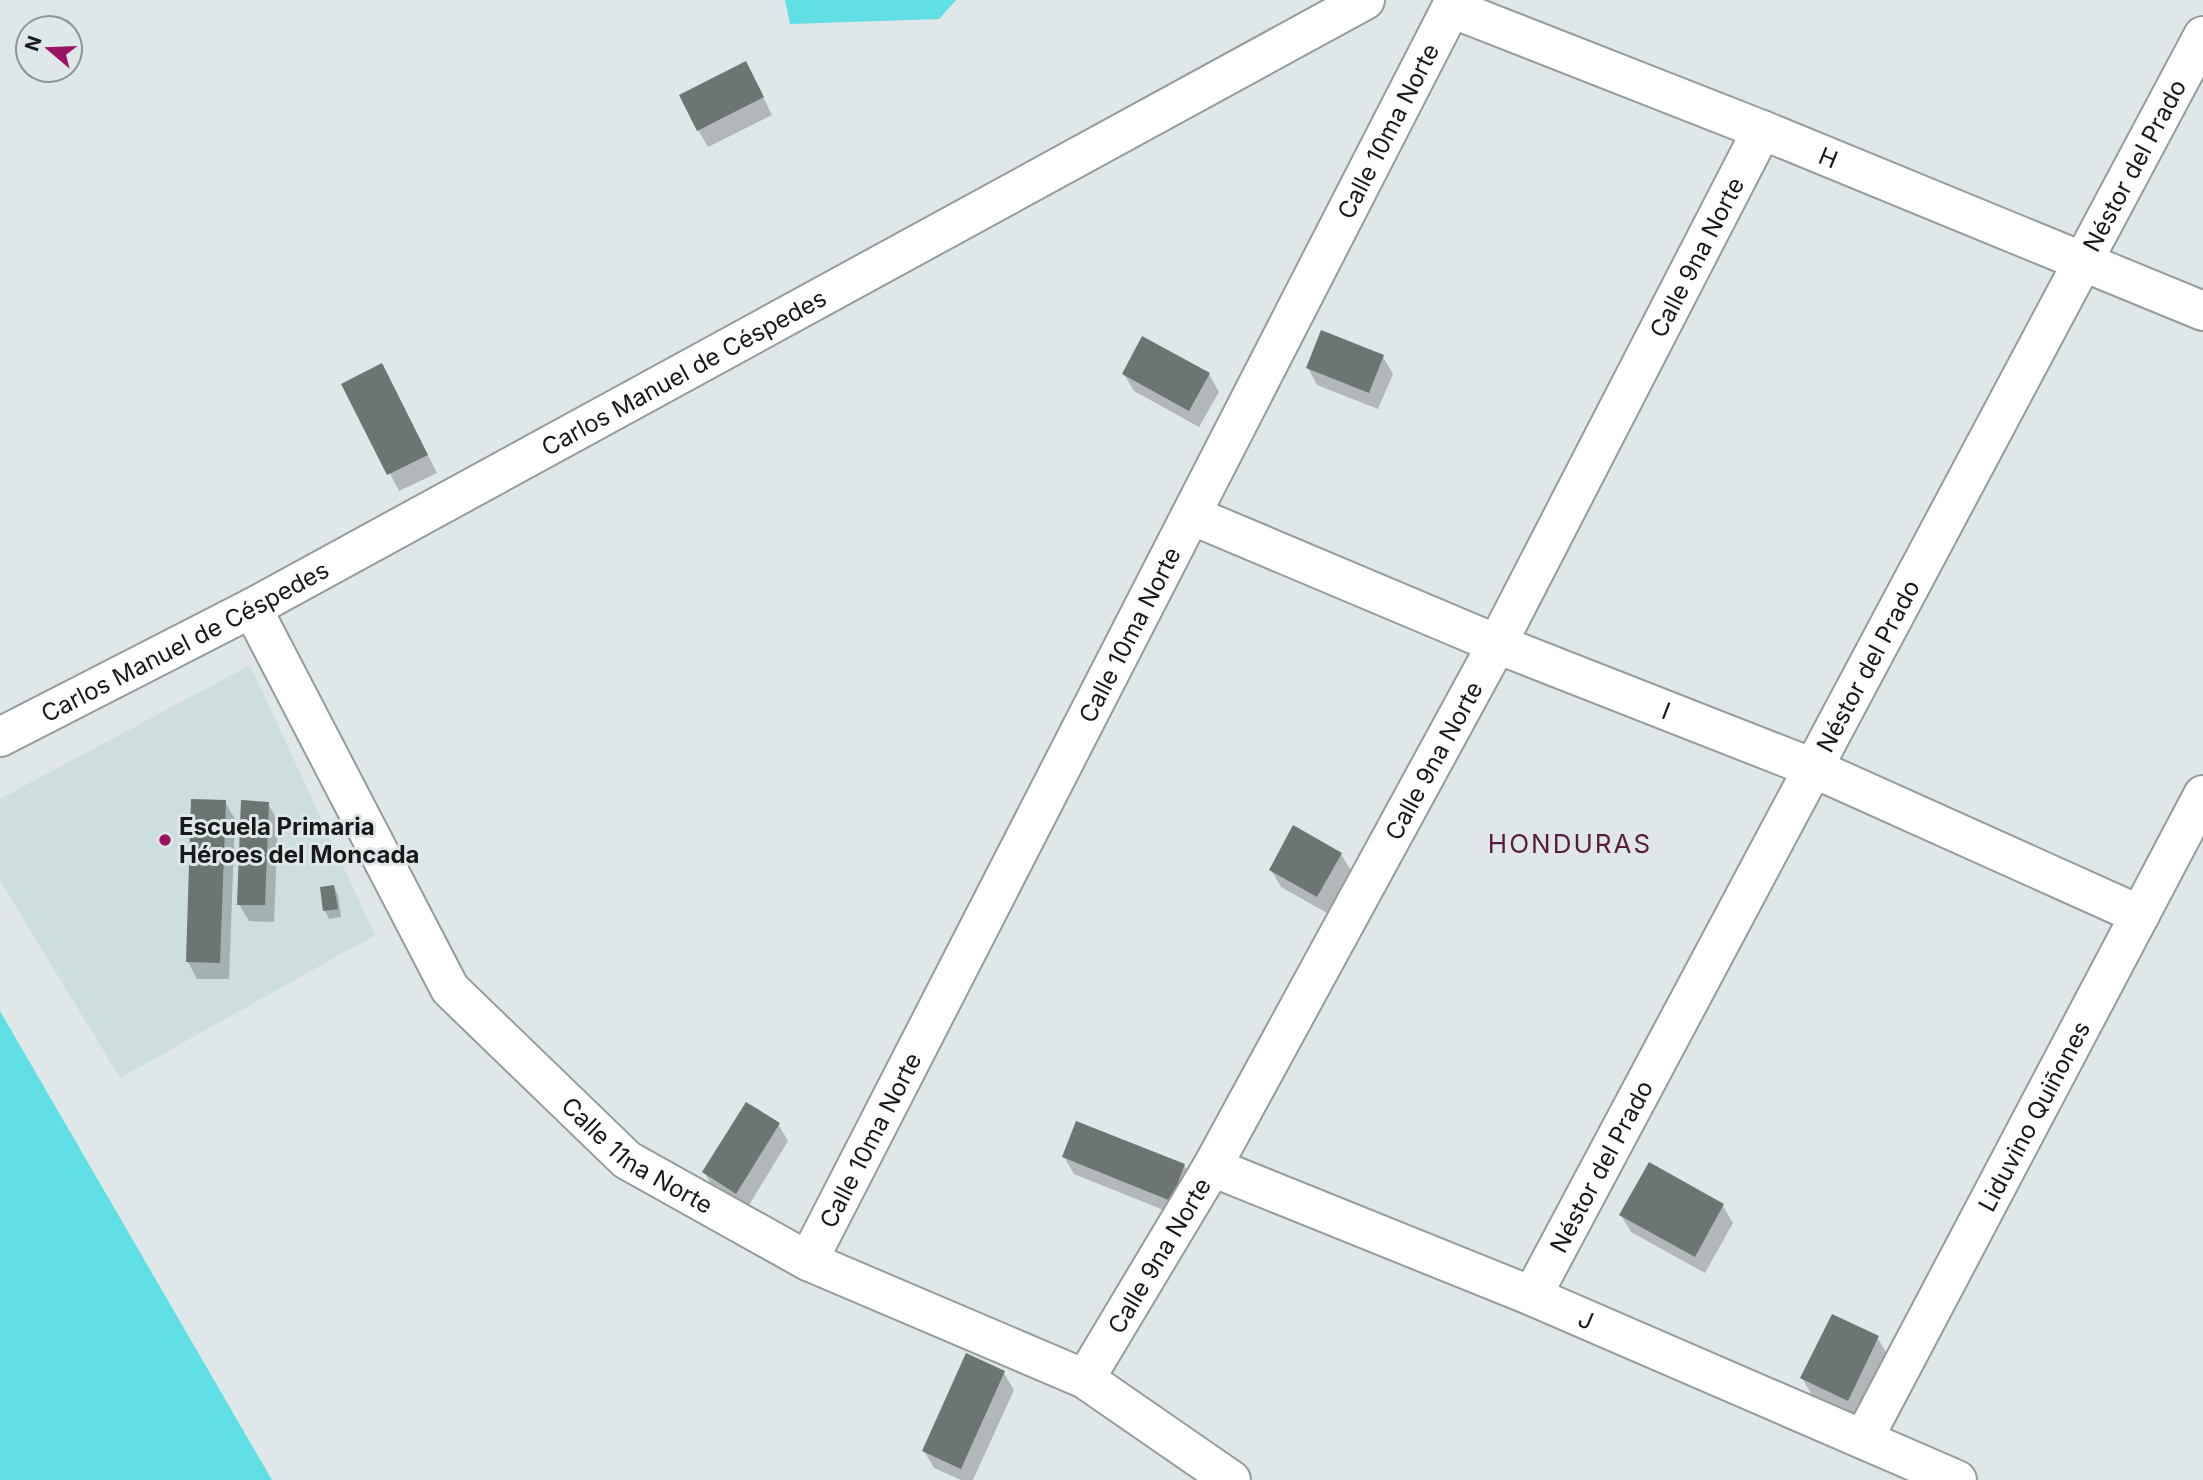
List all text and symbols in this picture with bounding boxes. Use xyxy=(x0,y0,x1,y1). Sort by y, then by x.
north arrow xyxy=(14,14,84,84)
text: N xyxy=(20,33,47,54)
street label: Calle 10ma Norte xyxy=(1331,39,1445,224)
street label: Néstor del Prado xyxy=(2076,74,2192,256)
street label: H xyxy=(1815,141,1842,174)
street label: Calle 9na Norte xyxy=(1643,172,1750,342)
street label: Carlos Manuel de Céspedes xyxy=(536,283,831,462)
street label: Calle 10ma Norte xyxy=(1072,542,1186,727)
street label: Carlos Manuel de Céspedes xyxy=(36,555,333,728)
street label: Néstor del Prado xyxy=(1810,575,1925,757)
street label: Calle 9na Norte xyxy=(1379,676,1488,845)
street label: I xyxy=(1658,696,1675,725)
place label: Escuela Primaria Héroes del Moncada xyxy=(179,812,420,869)
district label: HONDURAS xyxy=(1488,828,1652,859)
marker: Escuela Primaria Héroes del Moncada xyxy=(157,832,173,848)
street label: Liduvino Quiñones xyxy=(1972,1016,2096,1216)
street label: Calle 10ma Norte xyxy=(813,1047,927,1233)
street label: Néstor del Prado xyxy=(1543,1075,1659,1257)
street label: Calle 11na Norte xyxy=(556,1091,718,1219)
street label: Calle 9na Norte xyxy=(1101,1172,1217,1339)
street label: J xyxy=(1574,1303,1598,1335)

